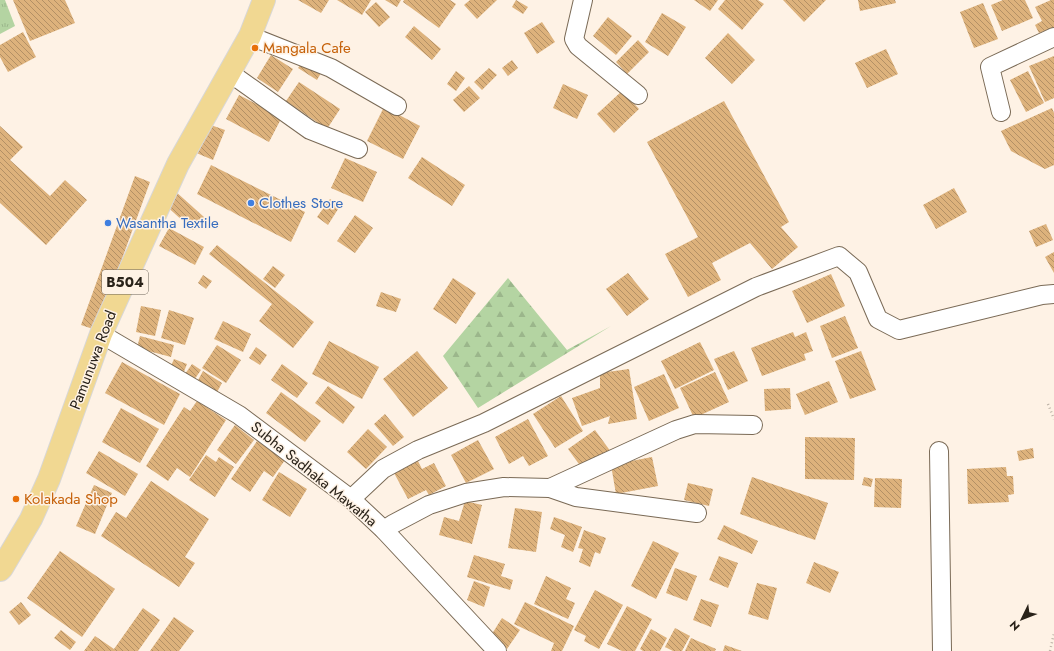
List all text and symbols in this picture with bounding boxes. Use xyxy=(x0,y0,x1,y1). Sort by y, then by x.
place label: Mangala Cafe xyxy=(263,37,351,59)
marker: Mangala Cafe xyxy=(250,43,260,53)
place label: Clothes Store xyxy=(259,192,344,214)
marker: Clothes Store xyxy=(246,198,256,208)
place label: Wasantha Textile xyxy=(116,212,219,234)
marker: Wasantha Textile xyxy=(103,218,113,228)
road number: B504 xyxy=(102,270,148,294)
street label: Pamunuwa Road xyxy=(64,307,122,413)
street label: Subha Sadhaka Mawatha xyxy=(246,416,382,532)
place label: Kolakada Shop xyxy=(24,488,118,510)
marker: Kolakada Shop xyxy=(11,494,21,504)
north arrow xyxy=(1002,599,1042,639)
text: N xyxy=(1006,617,1024,634)

